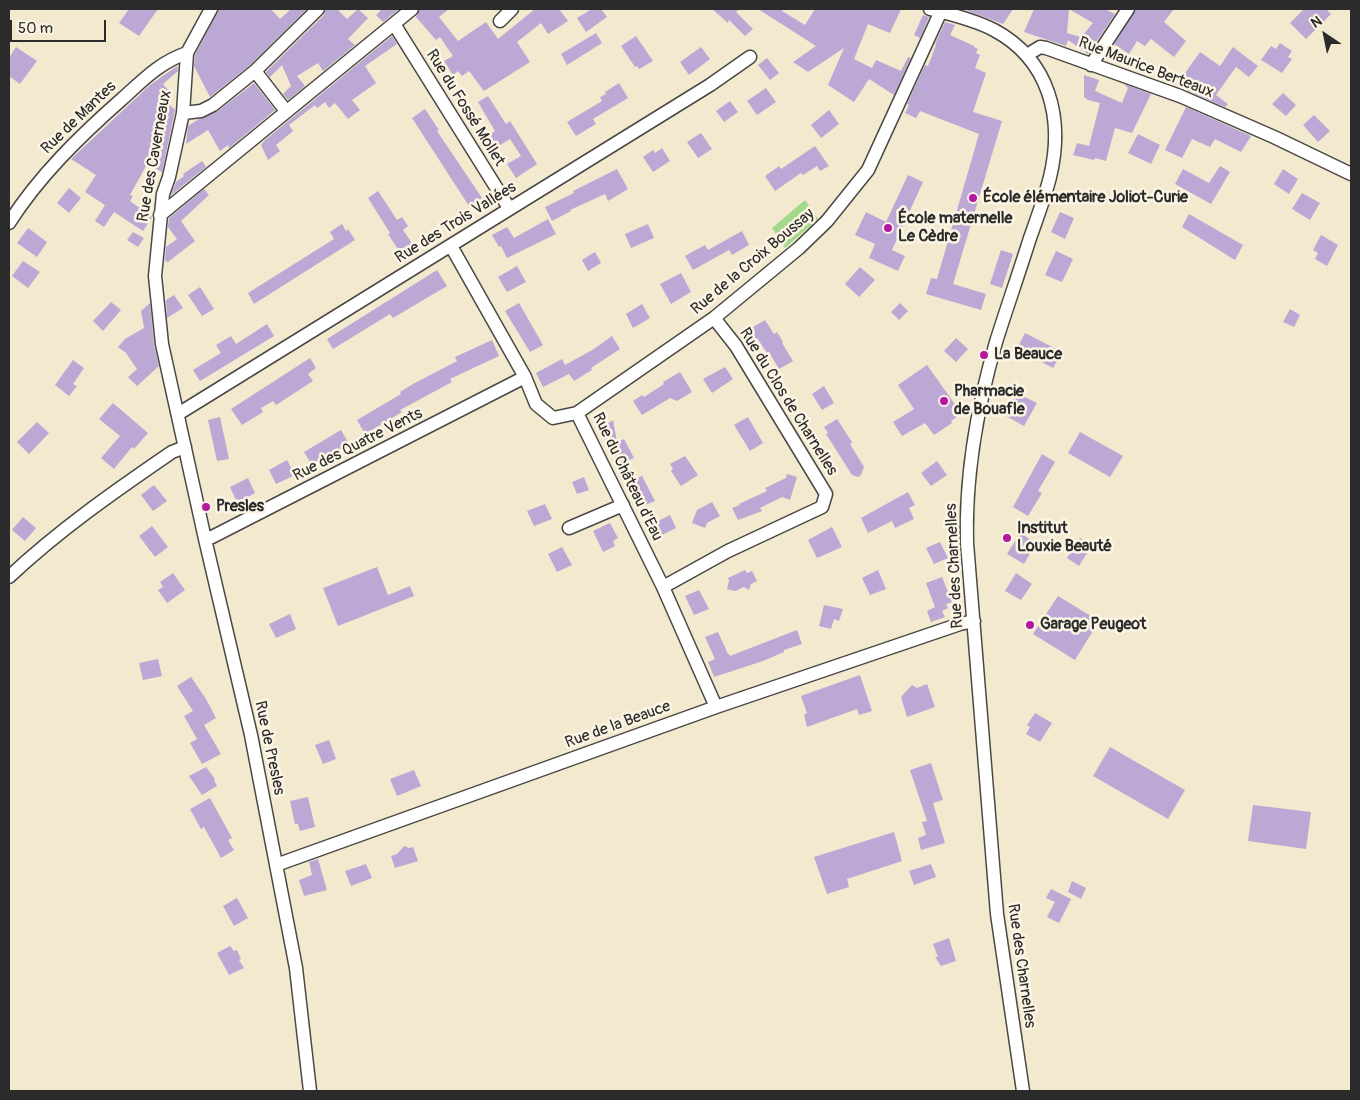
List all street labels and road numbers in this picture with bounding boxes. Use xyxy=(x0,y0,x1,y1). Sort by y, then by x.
street label: Rue Maurice Berteaux xyxy=(1076,33,1216,103)
street label: Rue du Fossé Mollet xyxy=(421,46,509,170)
street label: Rue de Mantes xyxy=(37,77,121,159)
street label: Rue des Caverneaux xyxy=(134,89,176,223)
street label: Rue des Trois Vallées xyxy=(392,178,520,268)
street label: Rue de la Croix Boussay xyxy=(687,205,819,319)
street label: Rue du Clos de Charnelles xyxy=(735,325,841,479)
street label: Rue des Quatre Vents xyxy=(290,404,426,486)
street label: Rue du Château d'Eau xyxy=(588,410,666,544)
street label: Rue des Charnelles xyxy=(942,503,968,629)
street label: Rue de la Beauce xyxy=(563,697,673,753)
street label: Rue de Presles xyxy=(250,699,288,797)
street label: Rue des Charnelles xyxy=(1003,903,1039,1029)

